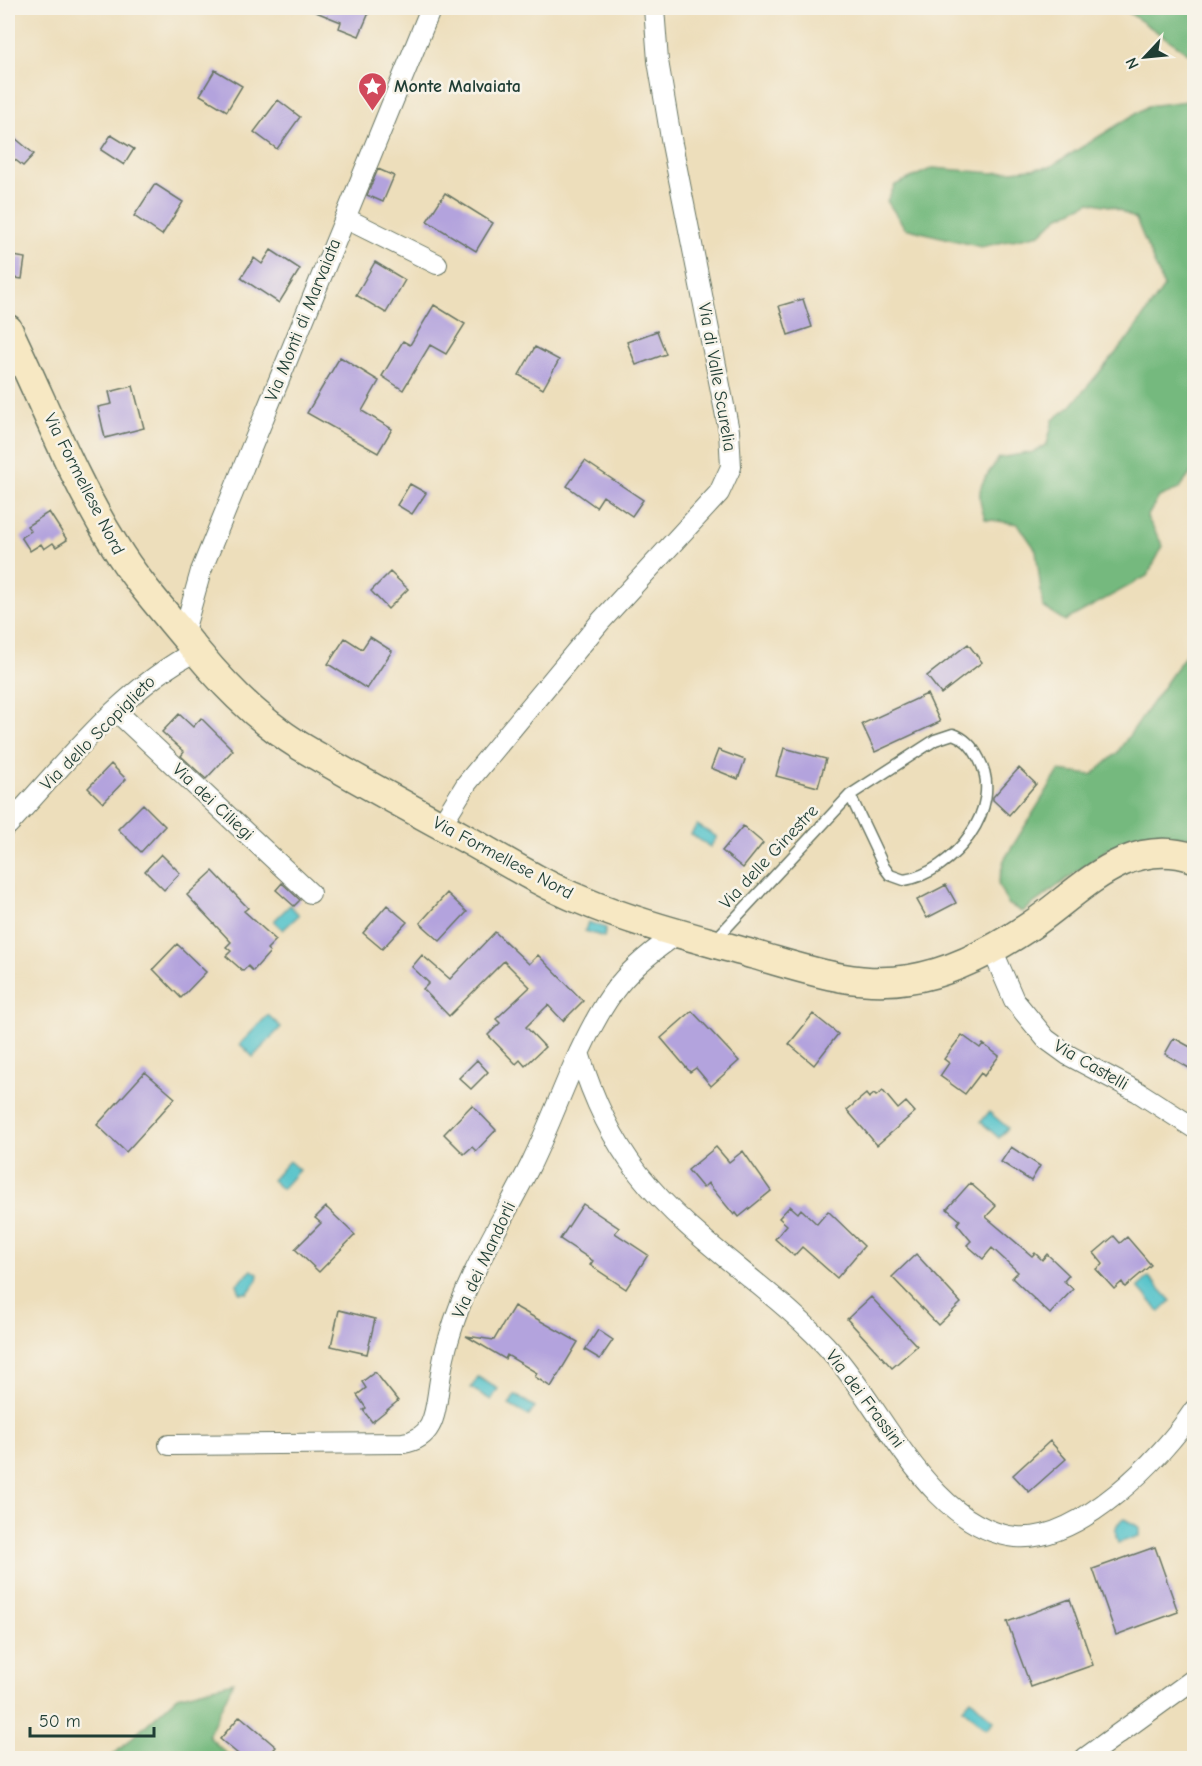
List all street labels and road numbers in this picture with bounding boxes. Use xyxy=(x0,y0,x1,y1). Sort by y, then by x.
street label: Via Monti di Marvaiata xyxy=(261,236,345,404)
street label: Via di Valle Scurelia xyxy=(694,301,740,453)
street label: Via Formellese Nord xyxy=(39,410,129,558)
street label: Via dello Scopiglieto xyxy=(36,671,160,795)
street label: Via dei Ciliegi xyxy=(168,759,258,845)
street label: Via delle Ginestre xyxy=(715,801,823,913)
street label: Via Formellese Nord xyxy=(429,812,577,904)
street label: Via Castelli xyxy=(1050,1035,1132,1095)
street label: Via dei Mandorli xyxy=(448,1198,520,1322)
street label: Via dei Frassini xyxy=(821,1346,909,1452)

